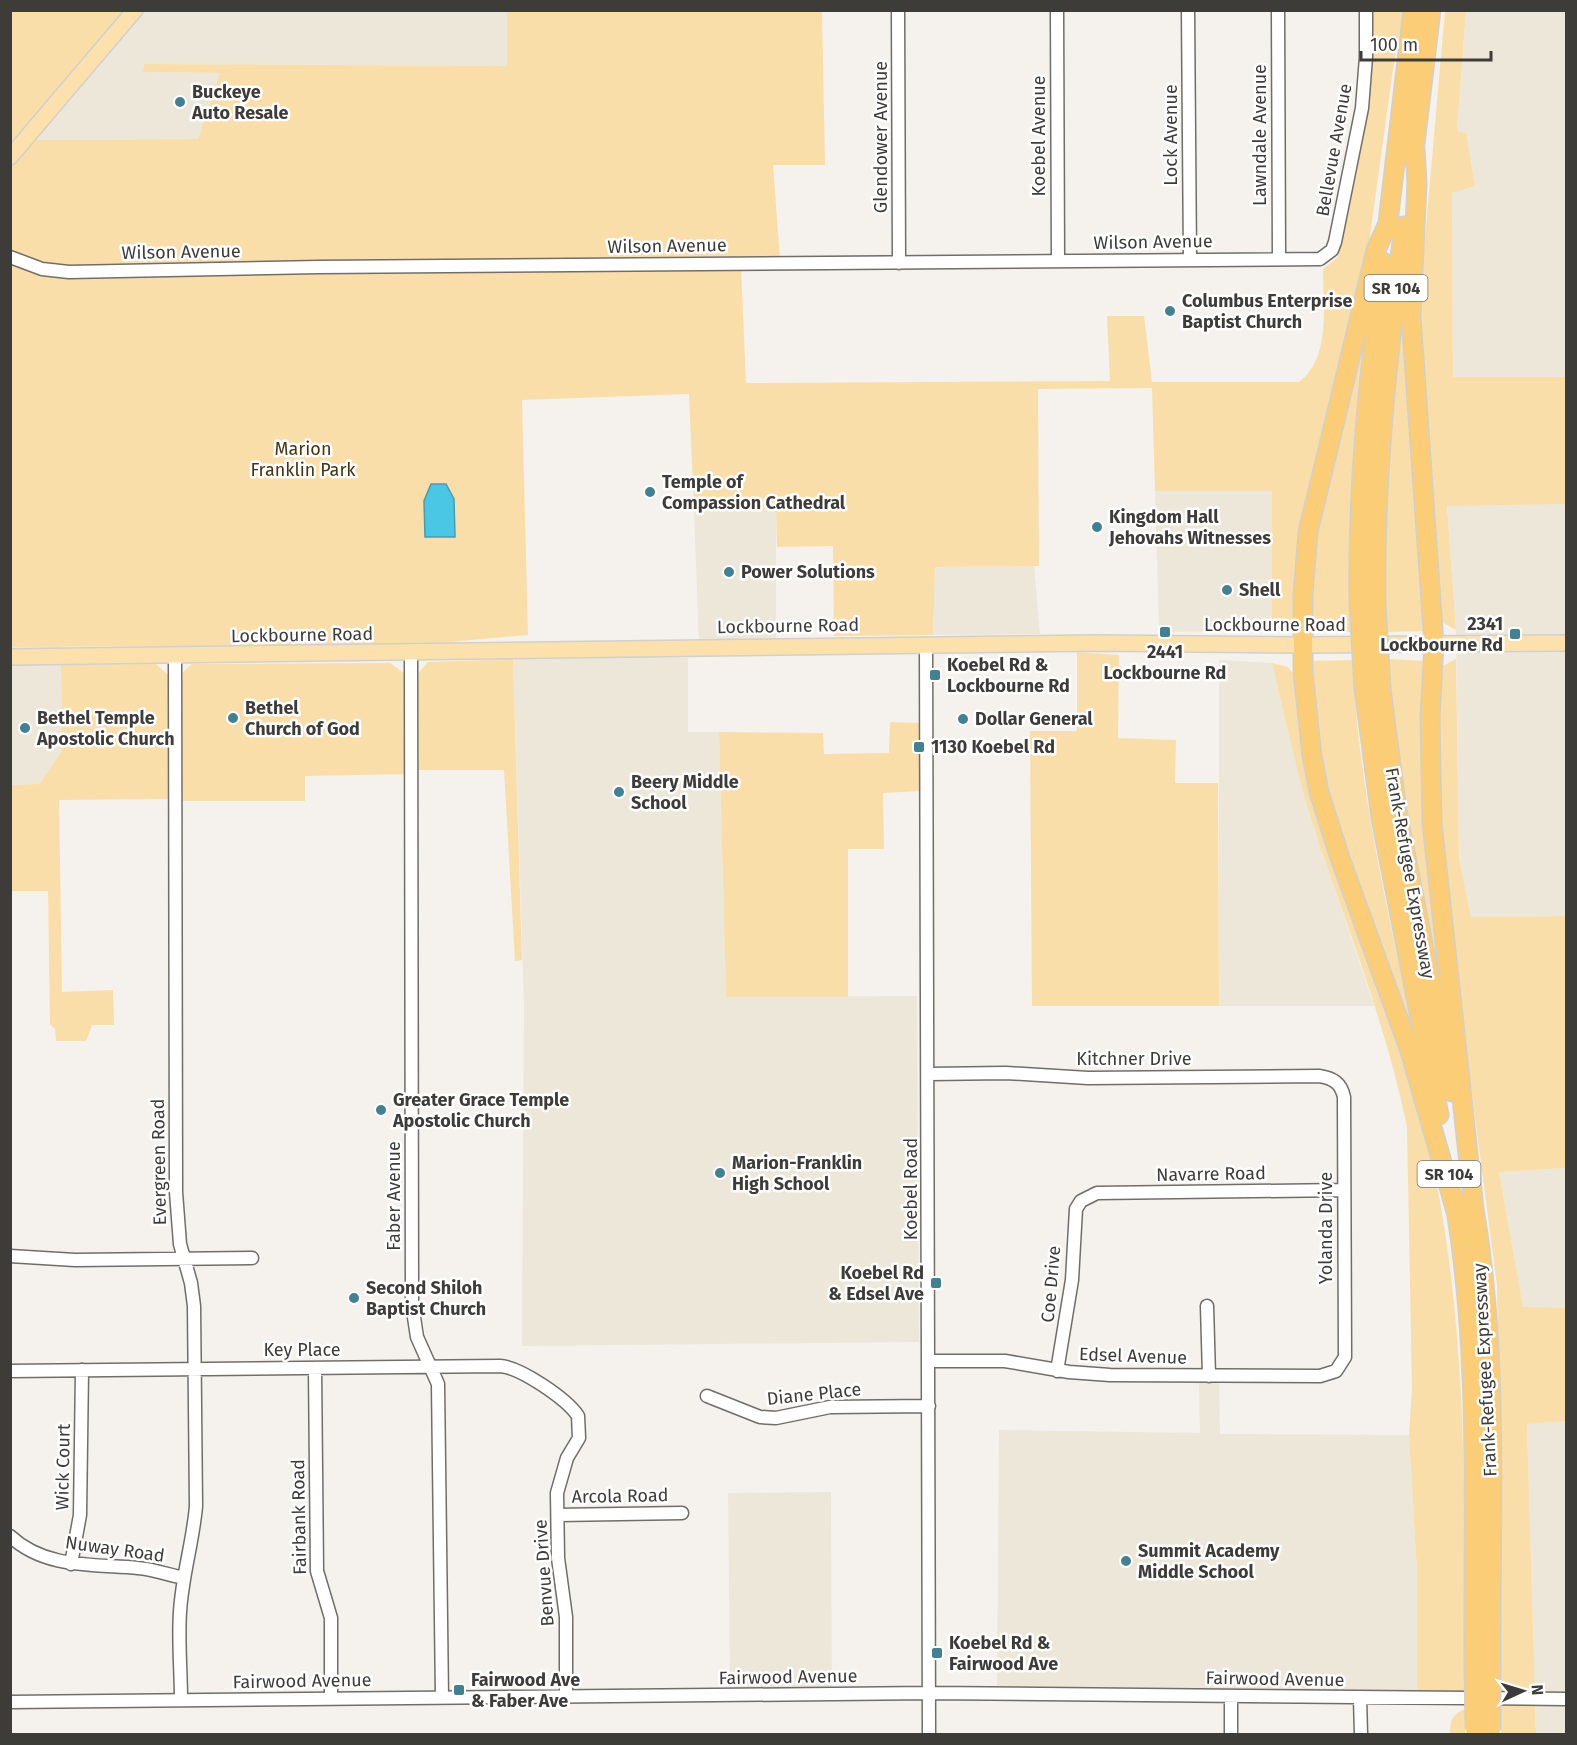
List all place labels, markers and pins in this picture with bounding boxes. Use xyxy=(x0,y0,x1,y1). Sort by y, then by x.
place label: Buckeye Auto Resale xyxy=(191,81,289,124)
marker: Buckeye Auto Resale xyxy=(173,95,187,109)
place label: Columbus Enterprise Baptist Church xyxy=(1182,290,1353,333)
marker: Columbus Enterprise Baptist Church xyxy=(1163,304,1177,318)
place label: Temple of Compassion Cathedral xyxy=(662,471,846,514)
marker: Temple of Compassion Cathedral xyxy=(643,485,657,499)
place label: Kingdom Hall Jehovahs Witnesses xyxy=(1108,506,1271,549)
marker: Kingdom Hall Jehovahs Witnesses xyxy=(1090,520,1104,534)
place label: Power Solutions xyxy=(741,561,875,583)
marker: Power Solutions xyxy=(722,565,736,579)
place label: Shell xyxy=(1239,579,1281,601)
marker: Shell xyxy=(1220,583,1234,597)
place label: 2341 Lockbourne Rd xyxy=(1380,613,1503,656)
marker: 2441 Lockbourne Rd xyxy=(1158,625,1172,639)
marker: 2341 Lockbourne Rd xyxy=(1508,627,1522,641)
place label: 2441 Lockbourne Rd xyxy=(1104,641,1226,684)
place label: Koebel Rd & Lockbourne Rd xyxy=(947,654,1070,697)
marker: Koebel Rd & Lockbourne Rd xyxy=(928,668,942,682)
place label: Bethel Church of God xyxy=(245,697,360,740)
place label: Bethel Temple Apostolic Church xyxy=(36,707,175,750)
place label: Dollar General xyxy=(975,708,1093,730)
marker: Bethel Church of God xyxy=(226,711,240,725)
marker: Dollar General xyxy=(956,712,970,726)
marker: Bethel Temple Apostolic Church xyxy=(18,721,32,735)
place label: 1130 Koebel Rd xyxy=(931,736,1055,758)
marker: 1130 Koebel Rd xyxy=(912,740,926,754)
place label: Beery Middle School xyxy=(631,771,739,814)
marker: Beery Middle School xyxy=(612,785,626,799)
place label: Greater Grace Temple Apostolic Church xyxy=(392,1089,569,1132)
marker: Greater Grace Temple Apostolic Church xyxy=(374,1103,388,1117)
place label: Marion-Franklin High School xyxy=(732,1152,862,1195)
marker: Marion-Franklin High School xyxy=(713,1166,727,1180)
place label: Koebel Rd & Edsel Ave xyxy=(828,1262,924,1305)
marker: Koebel Rd & Edsel Ave xyxy=(929,1276,943,1290)
place label: Second Shiloh Baptist Church xyxy=(366,1277,486,1320)
marker: Second Shiloh Baptist Church xyxy=(347,1291,361,1305)
place label: Summit Academy Middle School xyxy=(1138,1540,1280,1583)
marker: Summit Academy Middle School xyxy=(1119,1554,1133,1568)
place label: Koebel Rd & Fairwood Ave xyxy=(949,1632,1058,1675)
marker: Koebel Rd & Fairwood Ave xyxy=(930,1646,944,1660)
place label: Fairwood Ave & Faber Ave xyxy=(471,1669,580,1712)
marker: Fairwood Ave & Faber Ave xyxy=(452,1683,466,1697)

